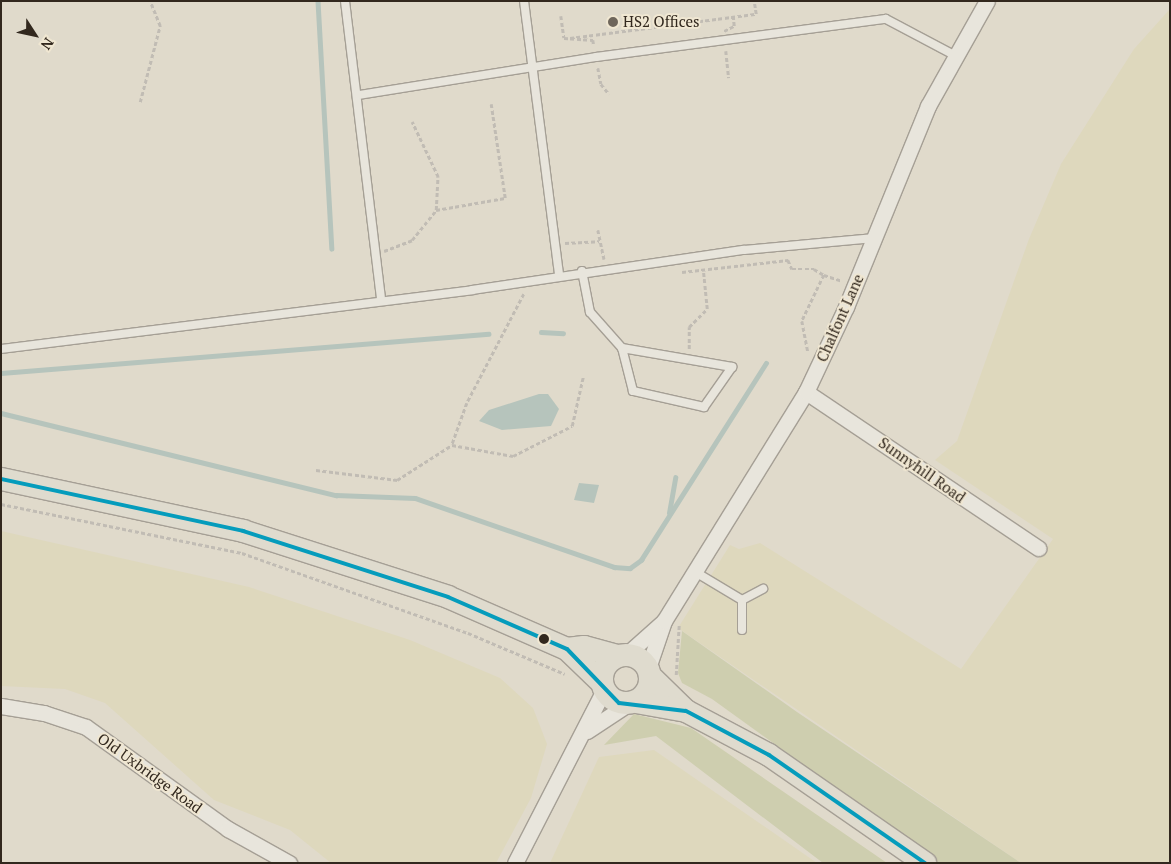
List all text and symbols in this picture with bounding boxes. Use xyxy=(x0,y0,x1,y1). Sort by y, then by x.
north arrow xyxy=(10,10,60,60)
place label: HS2 Offices xyxy=(623,13,700,31)
marker: HS2 Offices xyxy=(607,16,619,28)
text: N xyxy=(37,34,59,54)
street label: Chalfont Lane xyxy=(813,271,867,365)
street label: Sunnyhill Road xyxy=(875,434,969,506)
unlabelled marker xyxy=(539,634,549,644)
street label: Old Uxbridge Road xyxy=(94,729,206,817)

